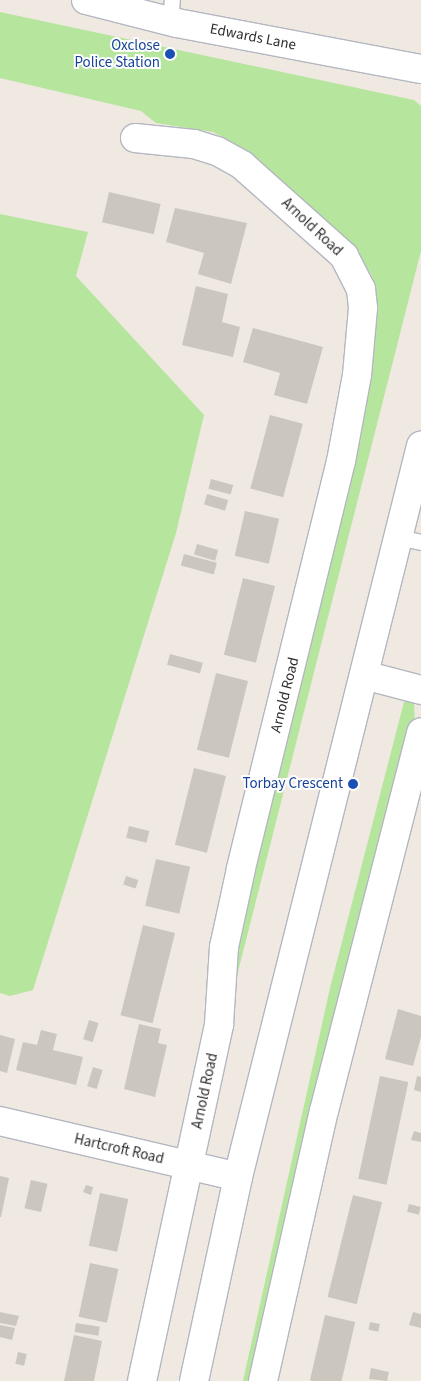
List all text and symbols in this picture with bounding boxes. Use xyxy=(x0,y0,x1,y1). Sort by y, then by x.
street label: Edwards Lane xyxy=(208,20,298,54)
place label: Oxclose Police Station xyxy=(74,36,160,71)
marker: Oxclose Police Station xyxy=(164,48,176,60)
street label: Arnold Road xyxy=(278,194,346,260)
street label: Arnold Road xyxy=(267,655,303,735)
place label: Torbay Crescent xyxy=(242,775,343,793)
marker: Torbay Crescent xyxy=(347,778,359,790)
street label: Arnold Road xyxy=(188,1051,222,1131)
street label: Hartcroft Road xyxy=(72,1130,166,1168)

